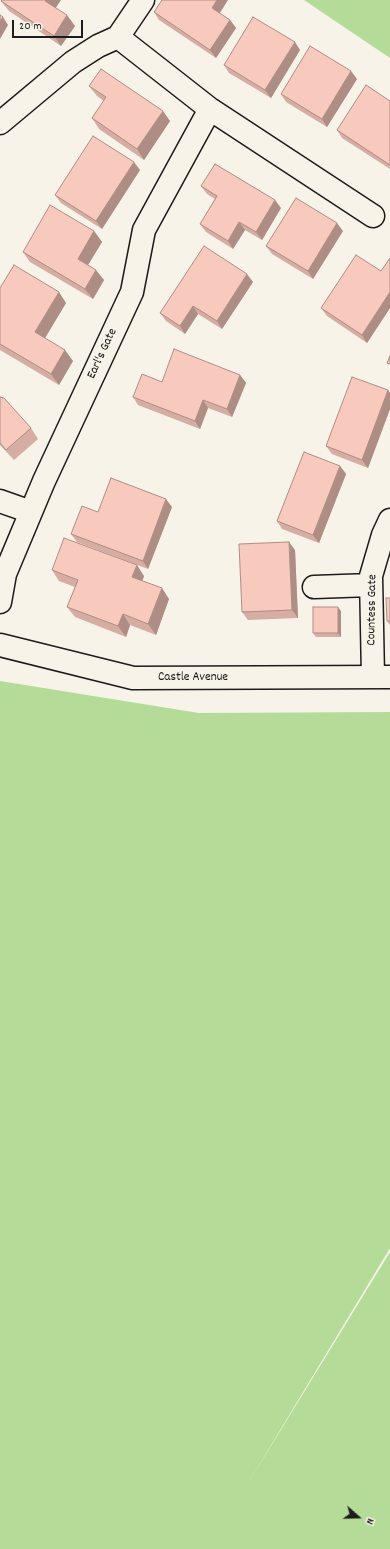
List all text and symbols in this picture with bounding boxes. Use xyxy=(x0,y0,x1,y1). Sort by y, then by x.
scale bar xyxy=(14,12,85,38)
text: 20 m xyxy=(19,18,42,35)
street label: Earl's Gate xyxy=(84,326,122,382)
street label: Countess Gate xyxy=(365,574,381,646)
street label: Castle Avenue xyxy=(158,670,228,686)
north arrow xyxy=(338,1497,378,1537)
text: N xyxy=(361,1516,378,1526)

